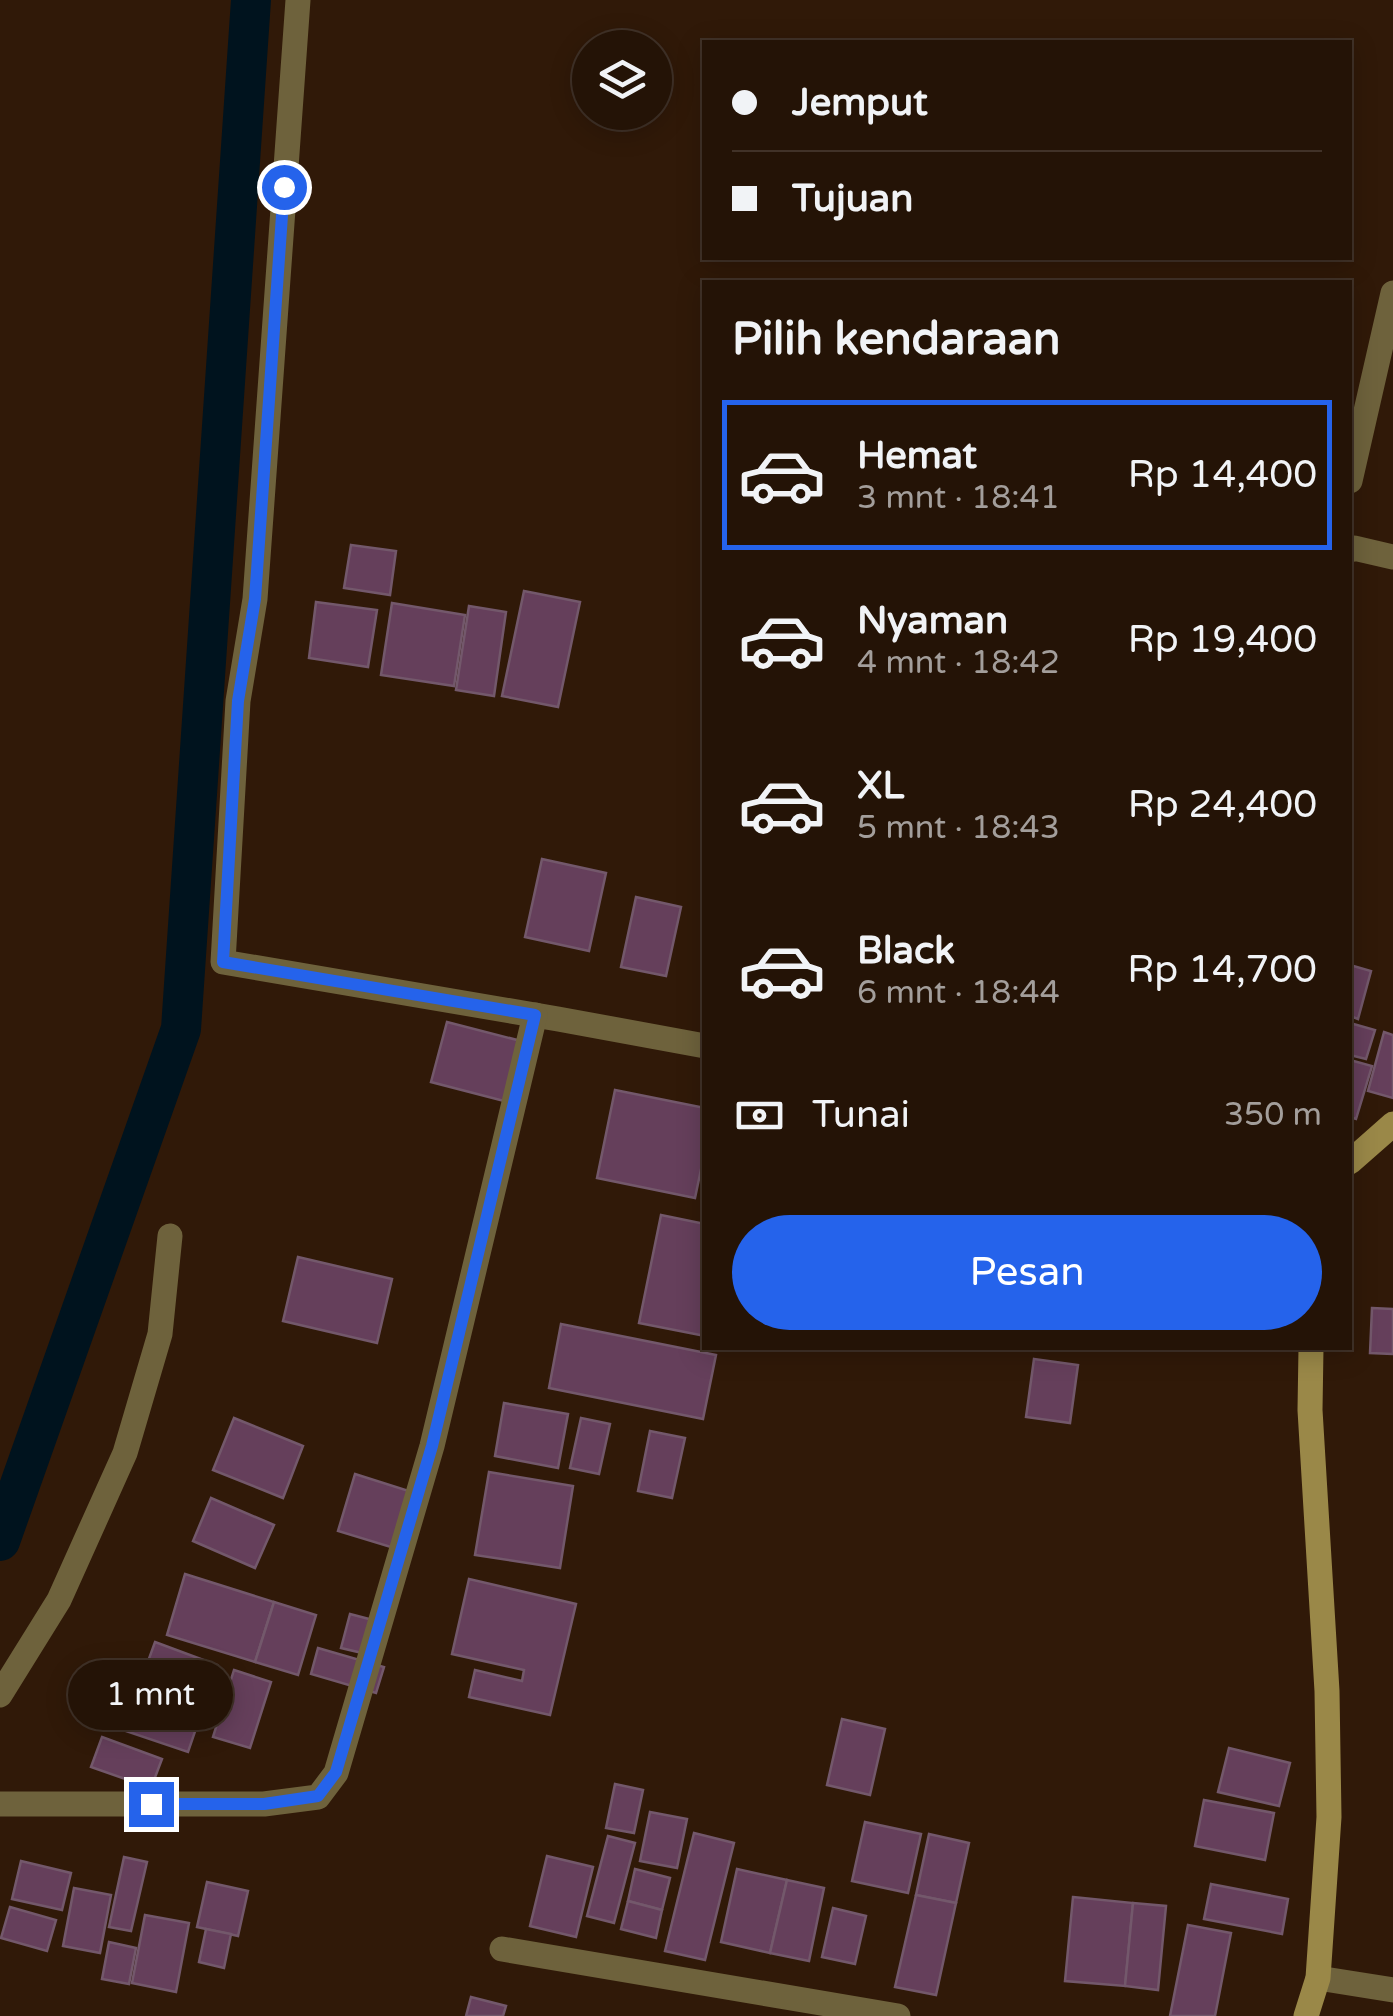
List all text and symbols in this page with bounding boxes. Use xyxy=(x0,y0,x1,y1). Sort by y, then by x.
map controls xyxy=(572,30,672,130)
button: layers xyxy=(572,30,672,130)
text: Jemput xyxy=(792,80,928,126)
route start xyxy=(262,165,307,210)
text: Tujuan xyxy=(792,176,913,222)
text: Pilih kendaraan xyxy=(732,313,1061,367)
icon: car xyxy=(737,430,827,520)
text: Hemat xyxy=(857,433,977,479)
text: Rp 14,400 xyxy=(1128,452,1317,498)
text: 3 mnt · 18:41 xyxy=(857,479,1060,517)
icon: car xyxy=(737,595,827,685)
text: Nyaman xyxy=(857,598,1008,644)
text: Rp 19,400 xyxy=(1128,617,1317,663)
text: 4 mnt · 18:42 xyxy=(857,644,1060,682)
icon: car xyxy=(737,760,827,850)
text: XL xyxy=(857,763,904,809)
text: Rp 24,400 xyxy=(1128,782,1317,828)
text: 5 mnt · 18:43 xyxy=(857,809,1060,847)
icon: car xyxy=(737,925,827,1015)
text: Black xyxy=(857,928,955,974)
text: Rp 14,700 xyxy=(1127,947,1317,993)
text: 6 mnt · 18:44 xyxy=(857,974,1060,1012)
icon: cash xyxy=(732,1088,787,1143)
text: Tunai xyxy=(812,1092,910,1138)
text: 350 m xyxy=(1224,1096,1322,1134)
button: Pesan xyxy=(732,1215,1322,1330)
callout: 1 mnt xyxy=(68,1659,234,1729)
text: 1 mnt xyxy=(106,1676,195,1714)
route end xyxy=(129,1782,174,1827)

